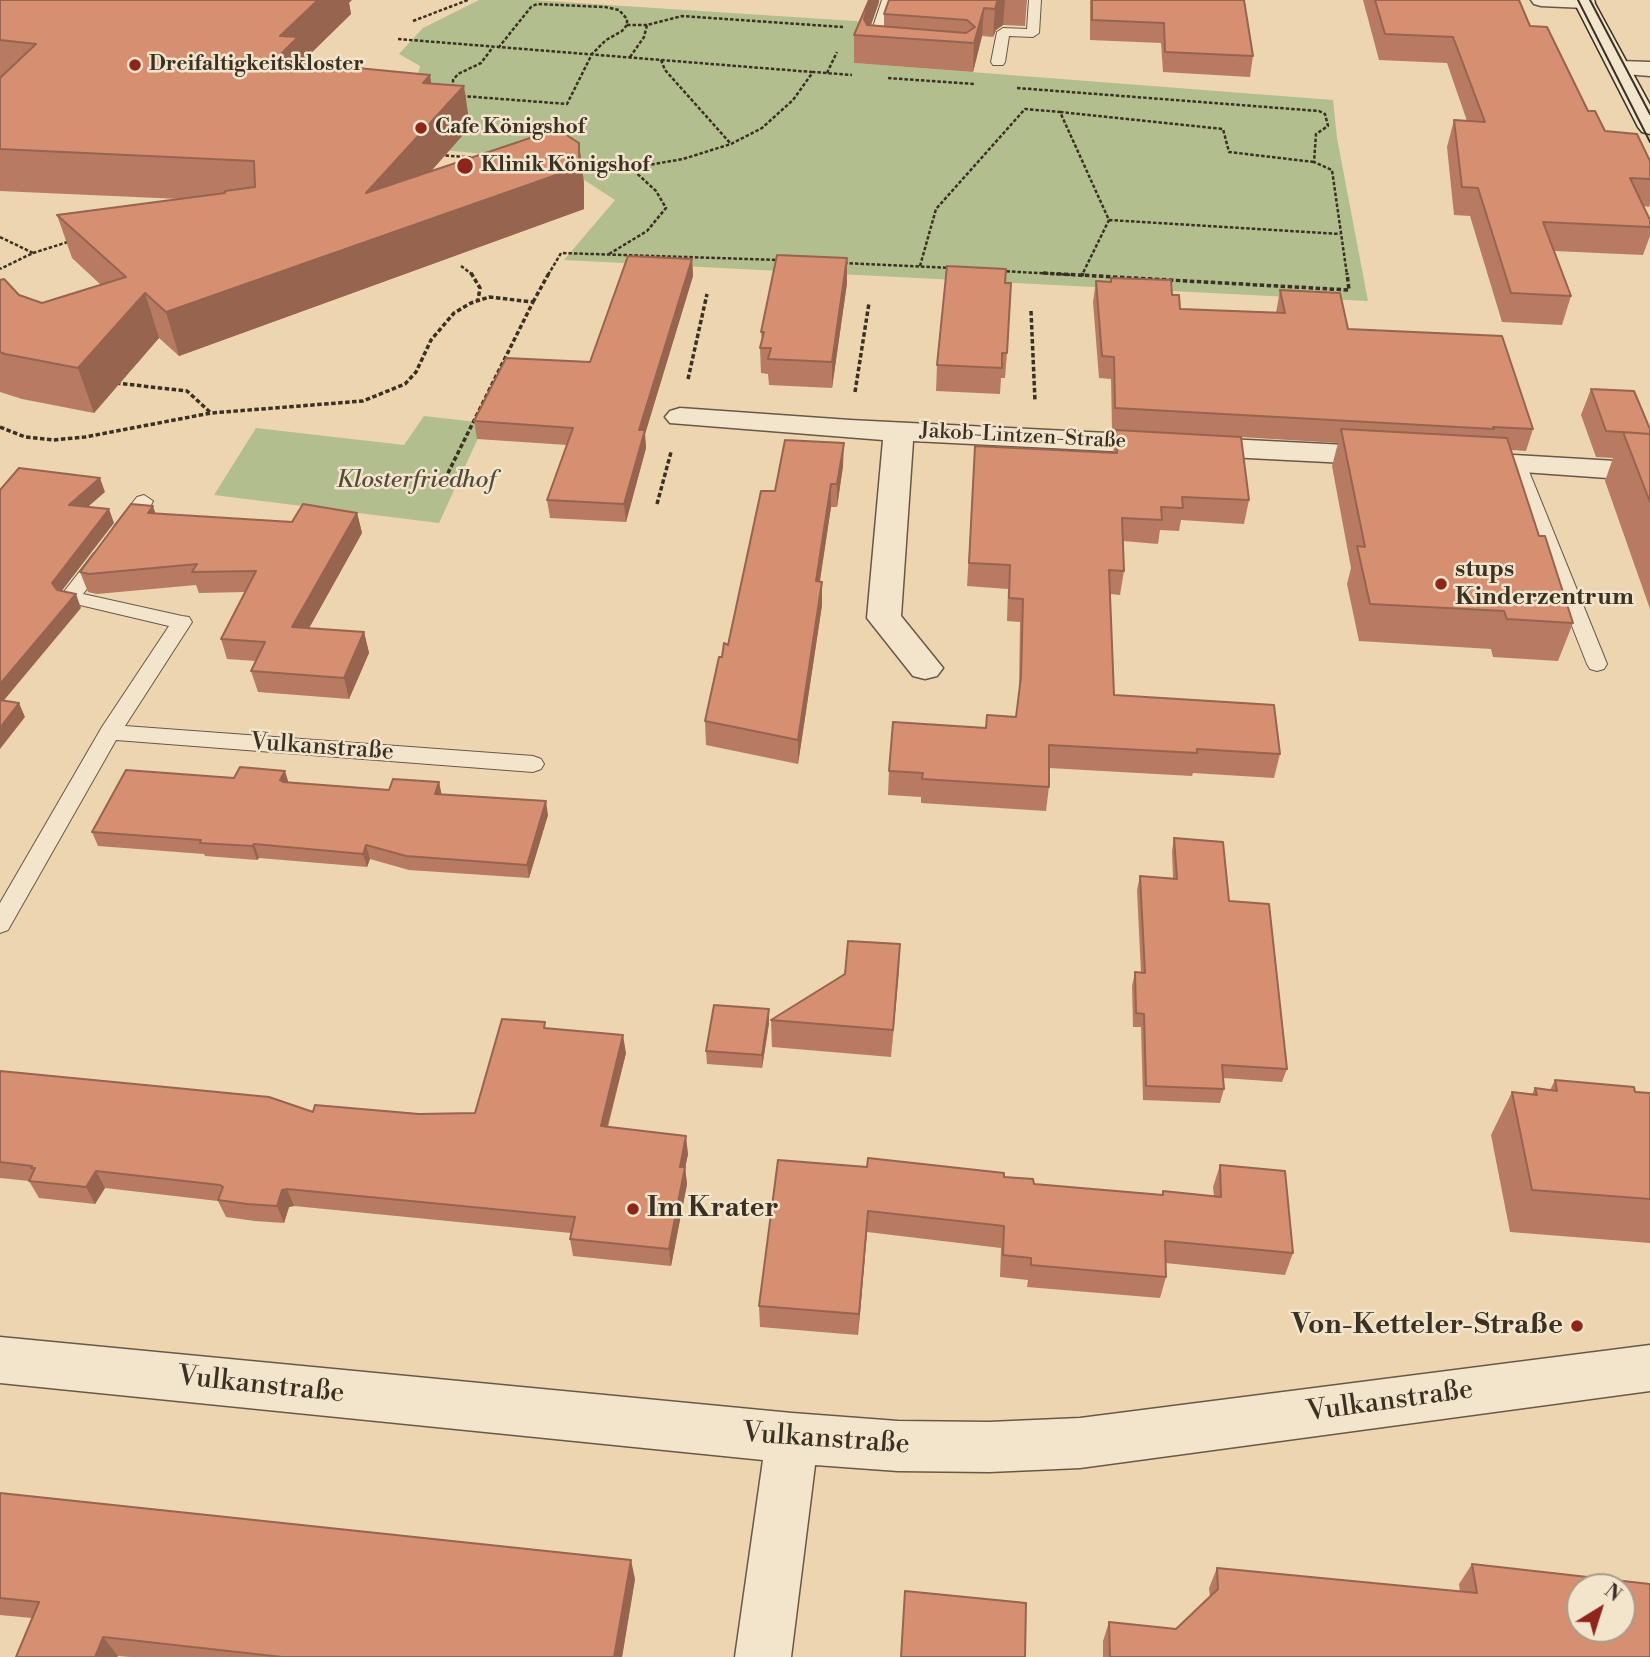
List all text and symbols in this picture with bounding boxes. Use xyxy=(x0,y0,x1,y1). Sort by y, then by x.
place label: Dreifaltigkeitskloster xyxy=(149,52,364,78)
marker: Dreifaltigkeitskloster xyxy=(127,57,143,73)
place label: Cafe Königshof xyxy=(435,115,585,141)
marker: Cafe Königshof xyxy=(413,120,429,136)
place label: Klinik Königshof xyxy=(481,153,650,179)
marker: Klinik Königshof xyxy=(455,156,475,176)
street label: Jakob-Lintzen-Straße xyxy=(919,419,1127,455)
park label: Klosterfriedhof xyxy=(336,467,496,495)
place label: stups Kinderzentrum xyxy=(1455,556,1634,612)
marker: stups Kinderzentrum xyxy=(1433,576,1449,592)
street label: Vulkanstraße xyxy=(249,729,395,767)
place label: Im Krater xyxy=(647,1192,779,1226)
marker: Im Krater xyxy=(625,1201,641,1217)
place label: Von-Ketteler-Straße xyxy=(1291,1309,1563,1343)
marker: Von-Ketteler-Straße xyxy=(1569,1318,1585,1334)
street label: Vulkanstraße xyxy=(176,1361,346,1411)
street label: Vulkanstraße xyxy=(1305,1374,1475,1430)
street label: Vulkanstraße xyxy=(741,1417,911,1463)
north arrow xyxy=(1566,1573,1636,1643)
text: N xyxy=(1599,1579,1626,1607)

